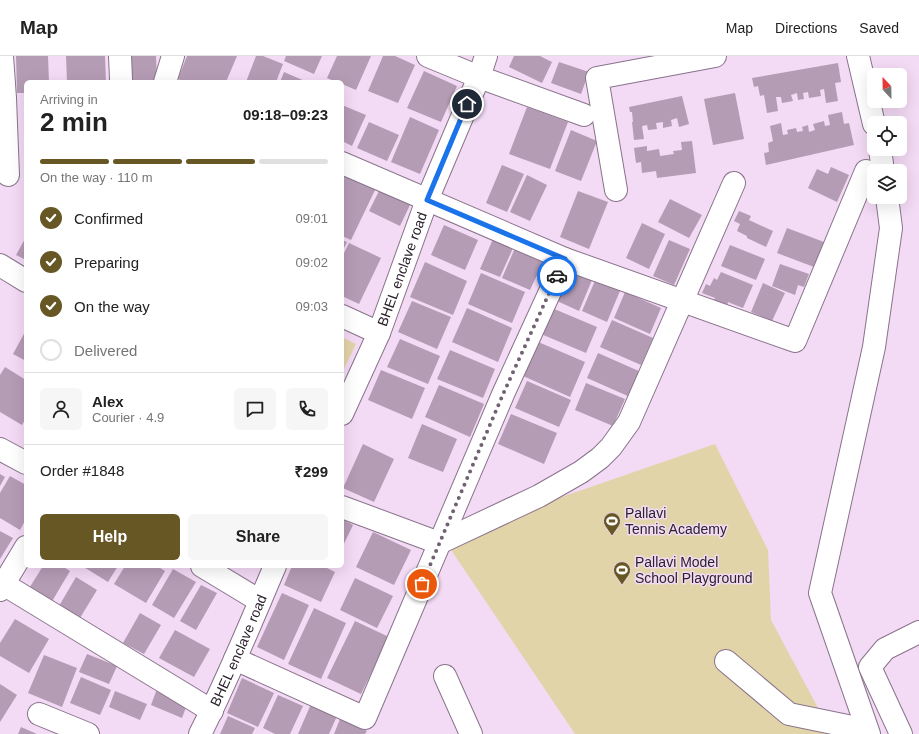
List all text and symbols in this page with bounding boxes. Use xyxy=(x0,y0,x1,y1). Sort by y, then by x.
text: Map xyxy=(20,17,58,38)
text: Map xyxy=(726,20,753,36)
text: Directions xyxy=(775,20,837,36)
text: Saved xyxy=(859,20,899,36)
north arrow xyxy=(867,68,907,108)
map controls xyxy=(867,68,907,204)
pin xyxy=(450,87,484,121)
text: Arriving in xyxy=(40,92,98,107)
icon: home xyxy=(456,93,478,115)
text: 09:18–09:23 xyxy=(243,106,328,123)
text: 2 min xyxy=(40,107,108,137)
button: locate xyxy=(867,116,907,156)
button: layers xyxy=(867,164,907,204)
text: On the way · 110 m xyxy=(40,170,152,185)
icon: check xyxy=(40,207,62,229)
text: Confirmed xyxy=(74,210,143,227)
street label: BHEL enclave road xyxy=(374,210,430,328)
text: 09:01 xyxy=(295,211,328,226)
icon: check xyxy=(40,251,62,273)
text: Preparing xyxy=(74,254,139,271)
text: 09:02 xyxy=(295,255,328,270)
courier xyxy=(537,256,577,296)
icon: car xyxy=(546,265,568,287)
icon: check xyxy=(40,295,62,317)
text: On the way xyxy=(74,298,150,315)
text: 09:03 xyxy=(295,299,328,314)
text: Delivered xyxy=(74,342,137,359)
button: person xyxy=(40,388,82,430)
button: chat xyxy=(234,388,276,430)
button: phone xyxy=(286,388,328,430)
text: Alex xyxy=(92,393,124,410)
text: Courier · 4.9 xyxy=(92,410,164,425)
text: Order #1848 xyxy=(40,462,124,479)
text: ₹299 xyxy=(294,463,328,480)
place label: Pallavi Tennis Academy xyxy=(625,505,727,537)
sports icon: Pallavi Tennis Academy xyxy=(602,511,622,536)
button: Help xyxy=(40,514,180,560)
button: Share xyxy=(188,514,328,560)
place label: Pallavi Model School Playground xyxy=(635,554,753,586)
sports icon: Pallavi Model School Playground xyxy=(612,560,632,585)
pin xyxy=(405,567,439,601)
icon: bag xyxy=(411,573,433,595)
street label: BHEL enclave road xyxy=(207,592,270,709)

